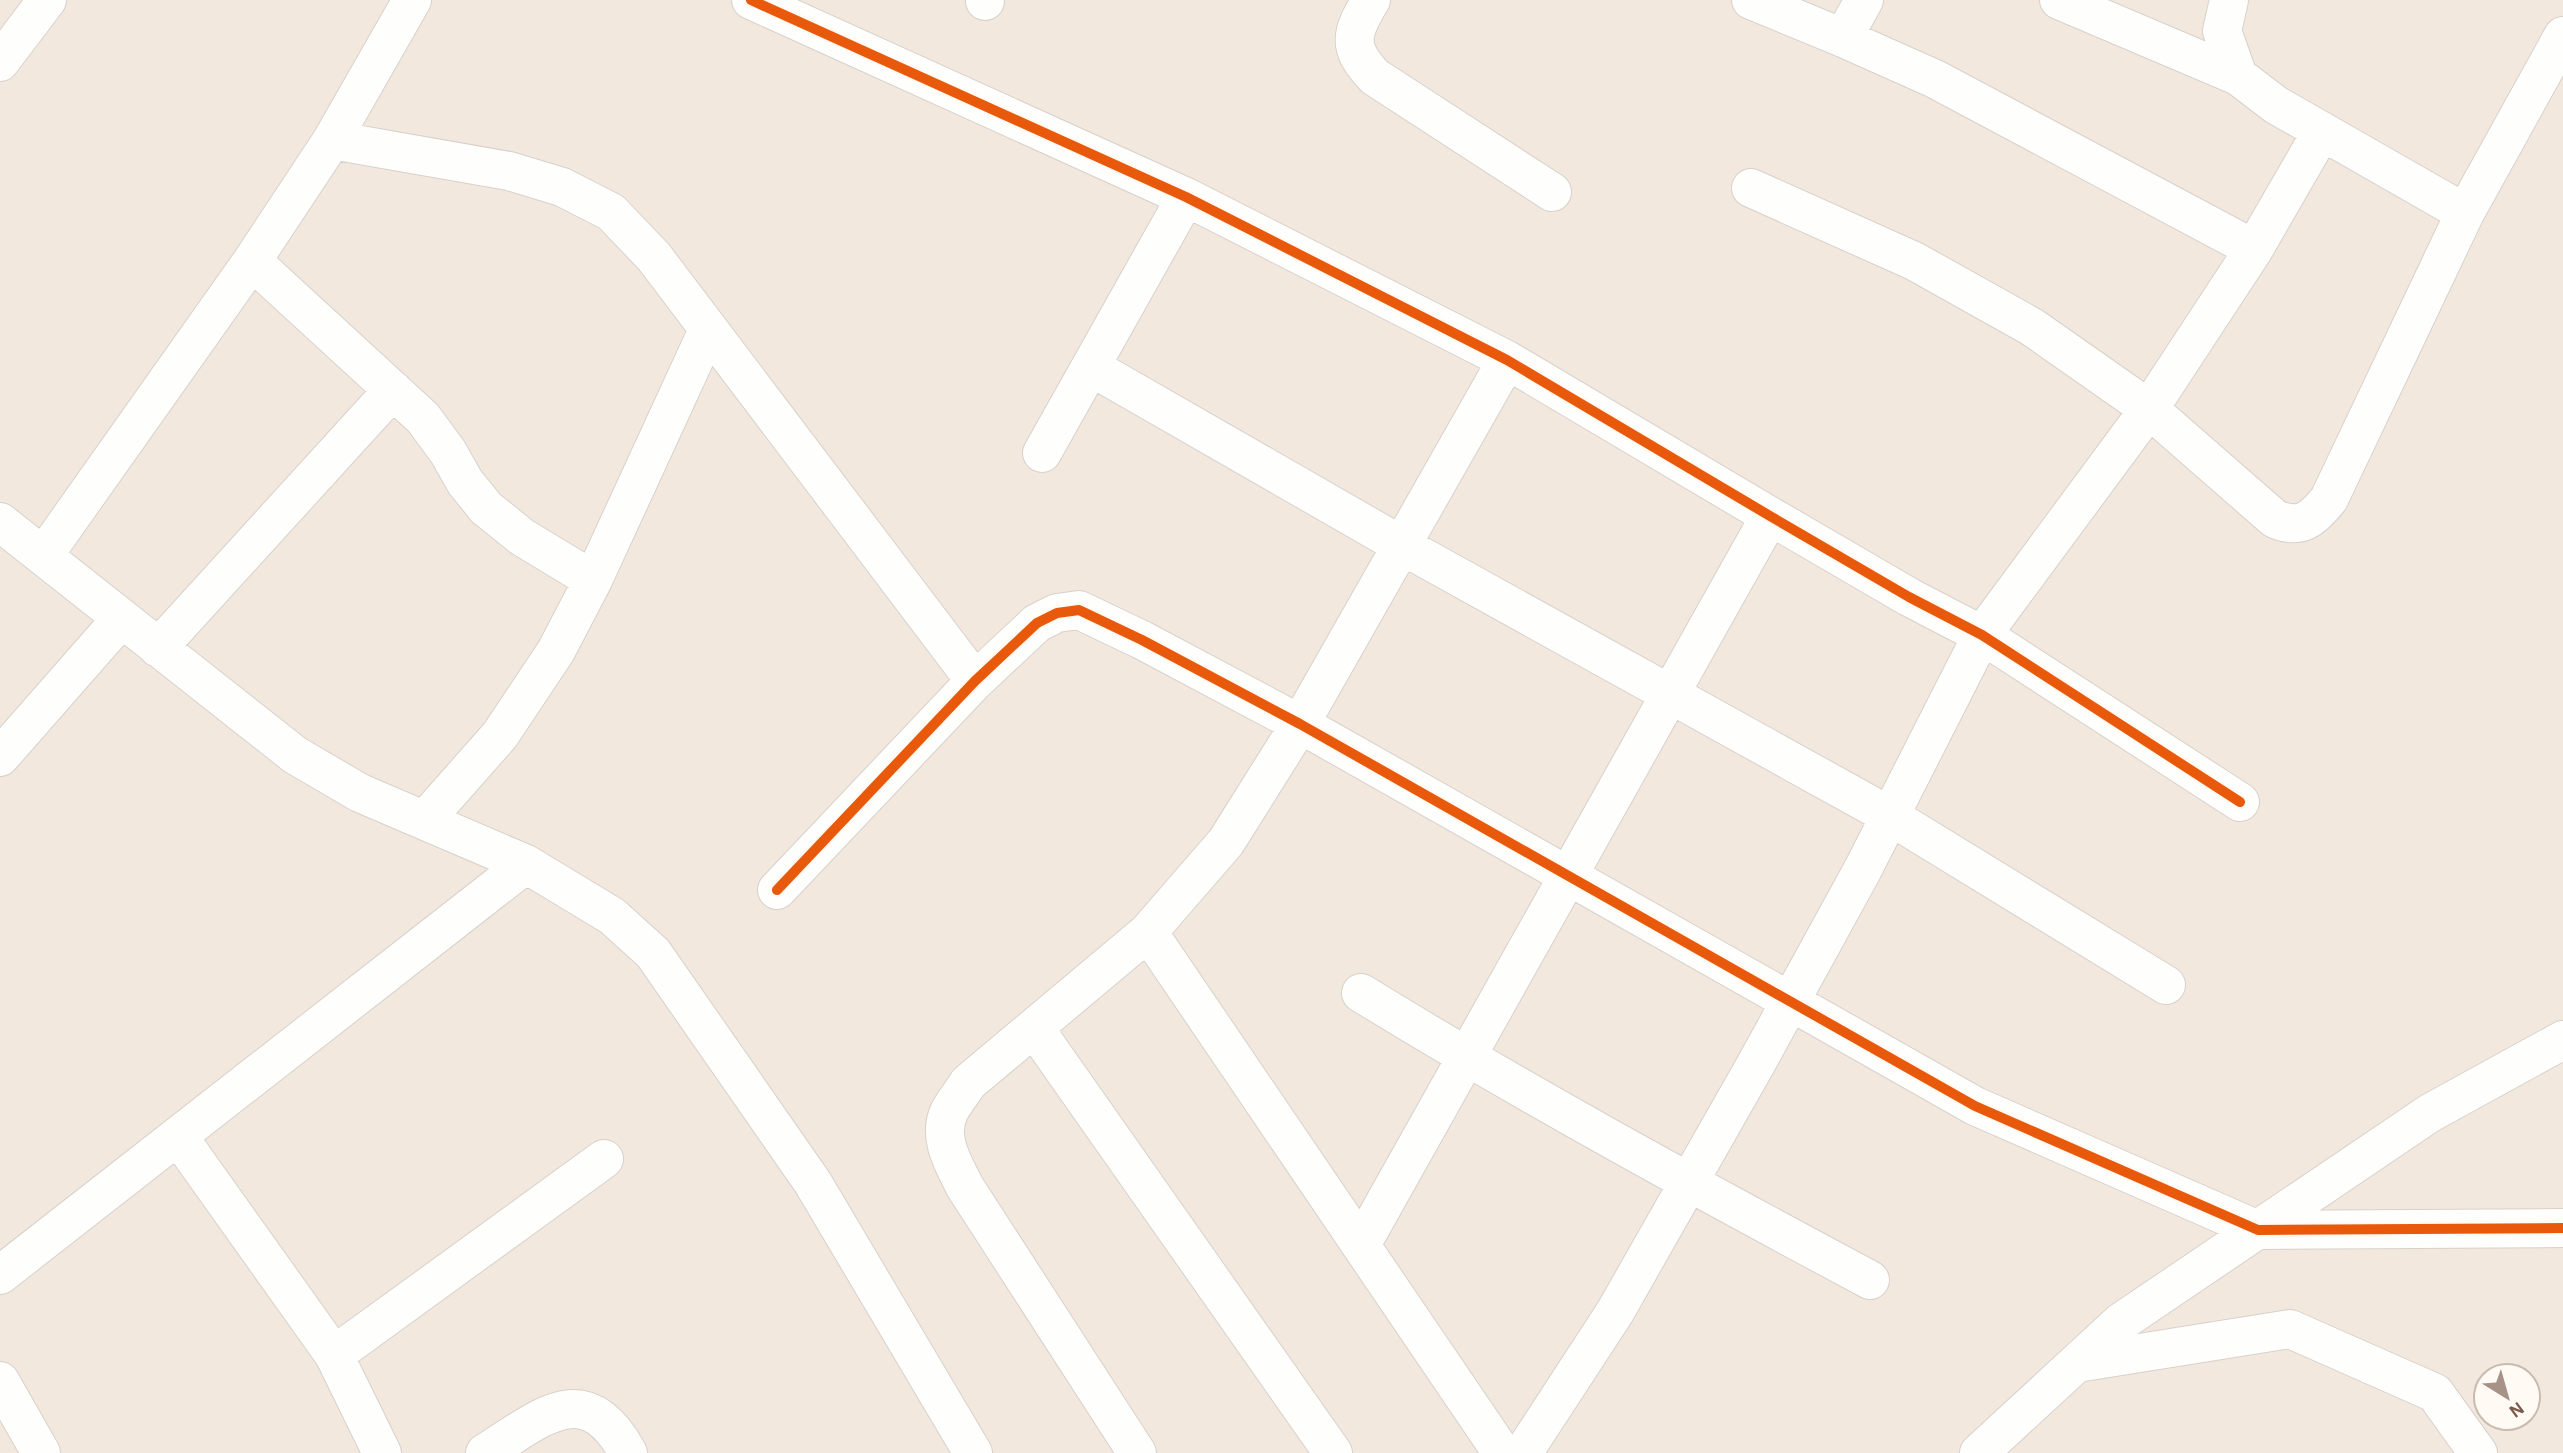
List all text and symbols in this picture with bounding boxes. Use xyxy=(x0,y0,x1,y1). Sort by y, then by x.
north arrow xyxy=(2472,1362,2542,1432)
text: N xyxy=(2505,1398,2527,1421)

